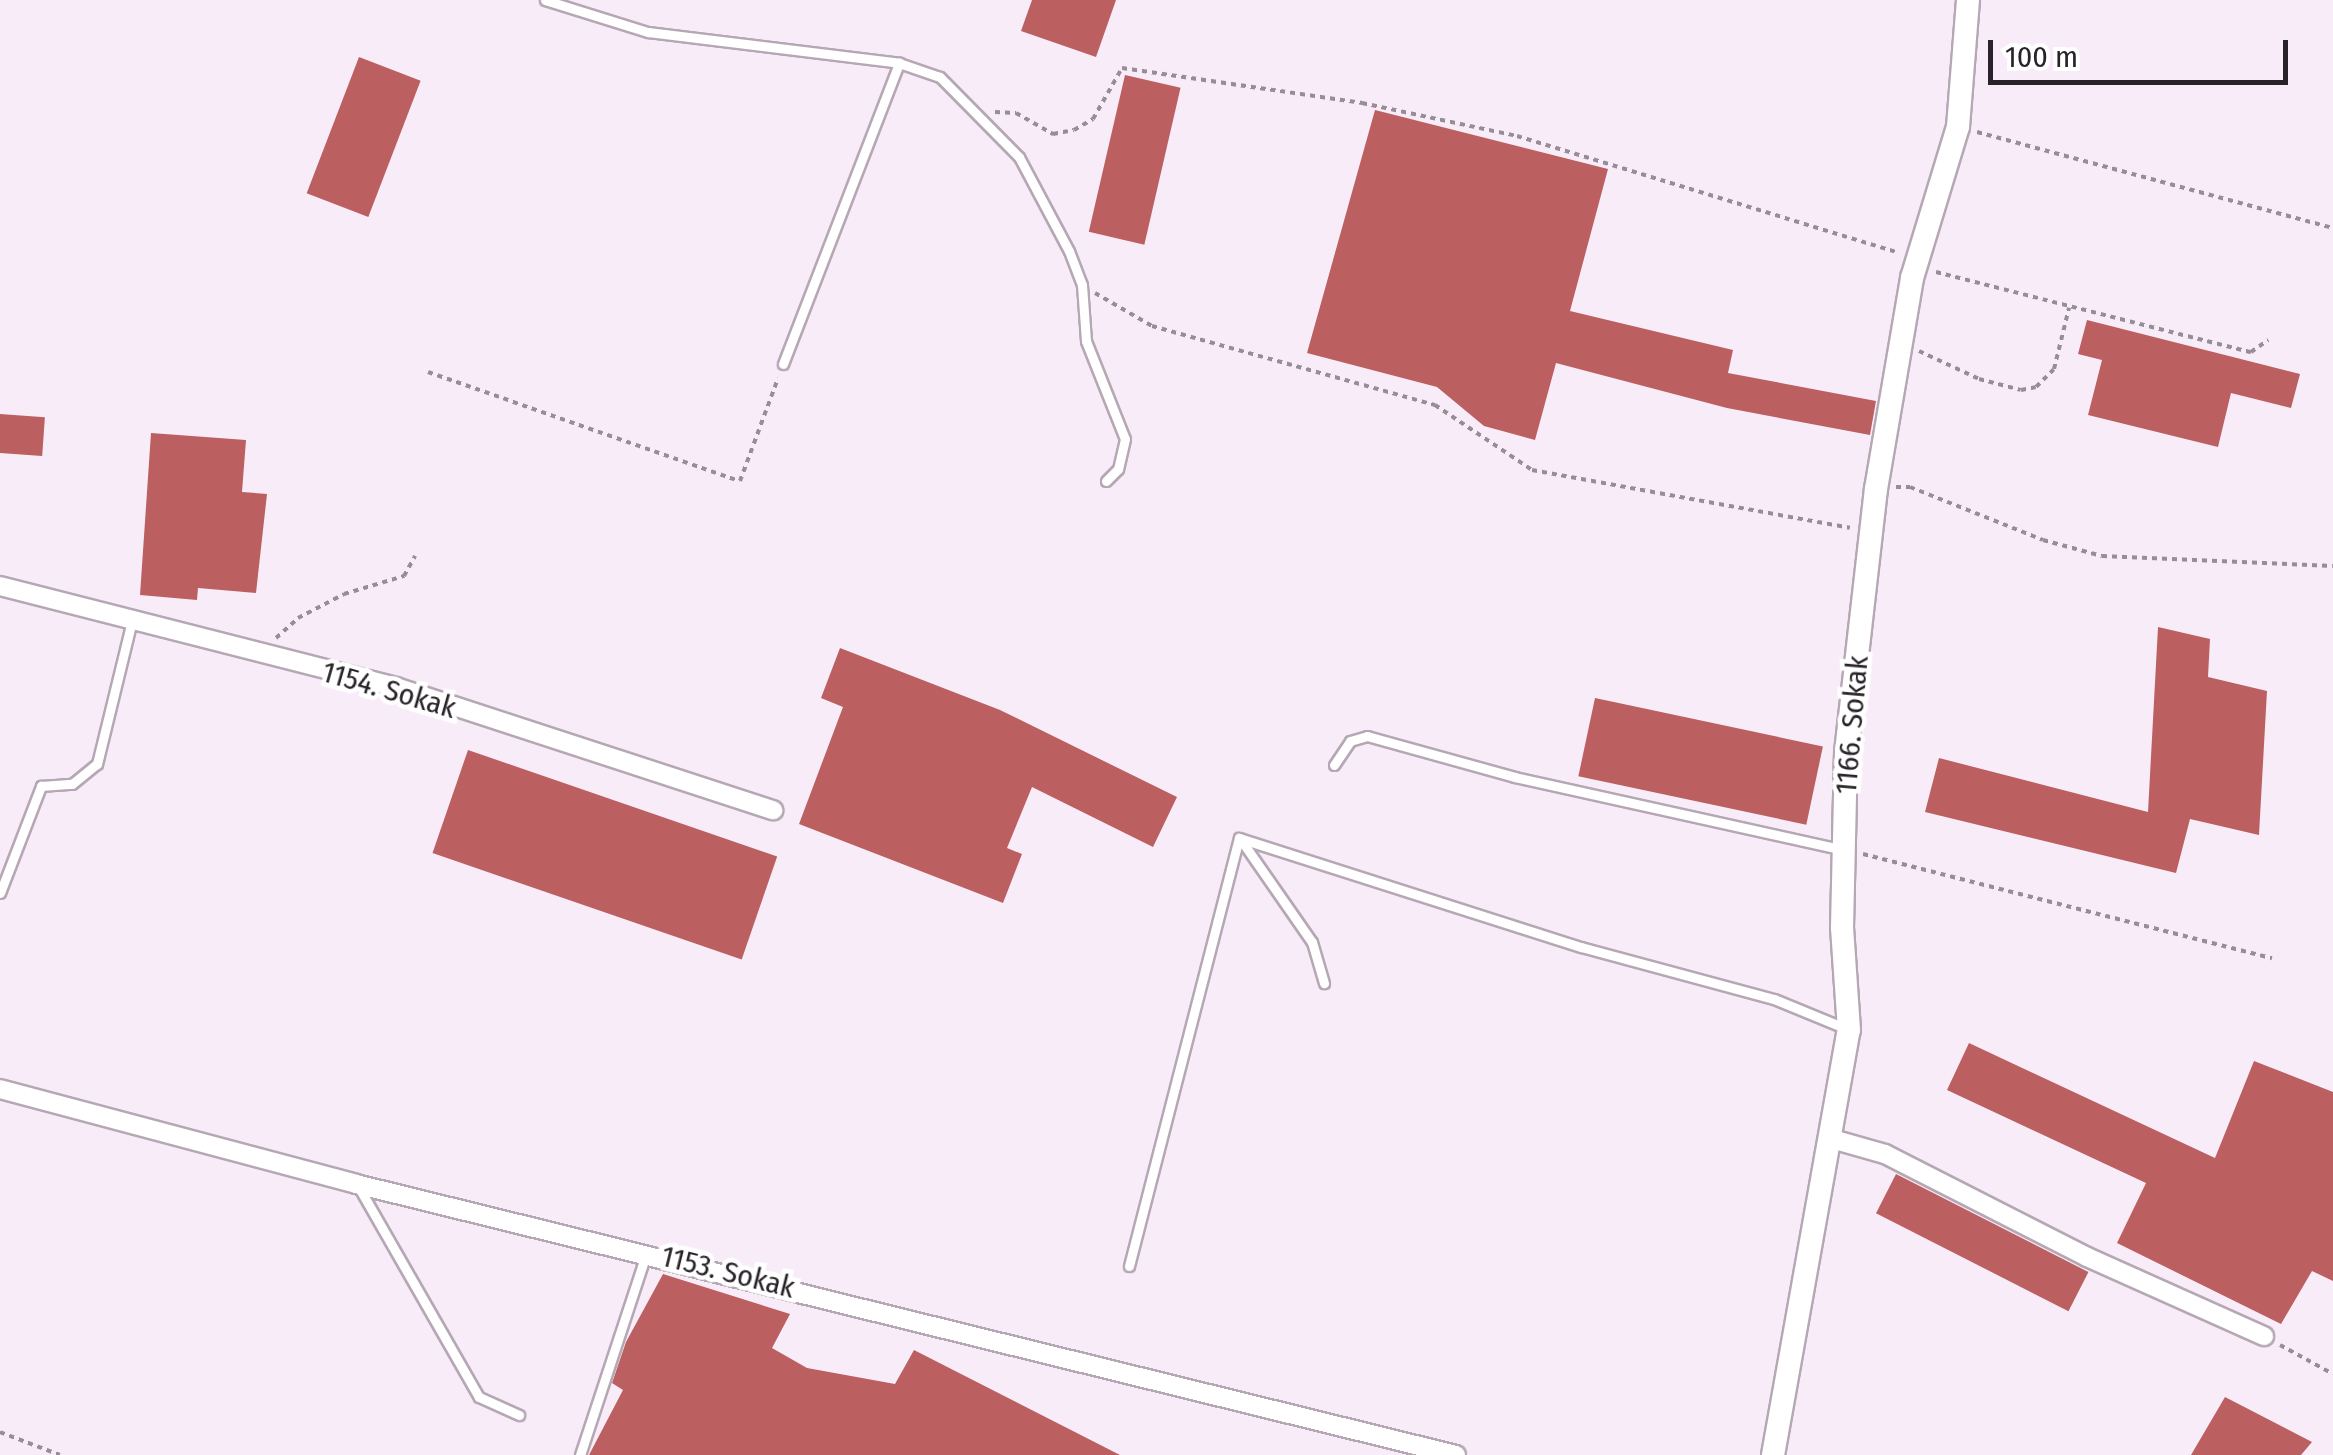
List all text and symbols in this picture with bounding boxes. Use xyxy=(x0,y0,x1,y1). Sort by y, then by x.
scale bar xyxy=(1993,20,2293,82)
text: 100 m xyxy=(2005,39,2078,75)
street label: 1154. Sokak xyxy=(318,654,460,726)
street label: 1166. Sokak xyxy=(1828,654,1876,796)
street label: 1153. Sokak xyxy=(657,1238,799,1306)

